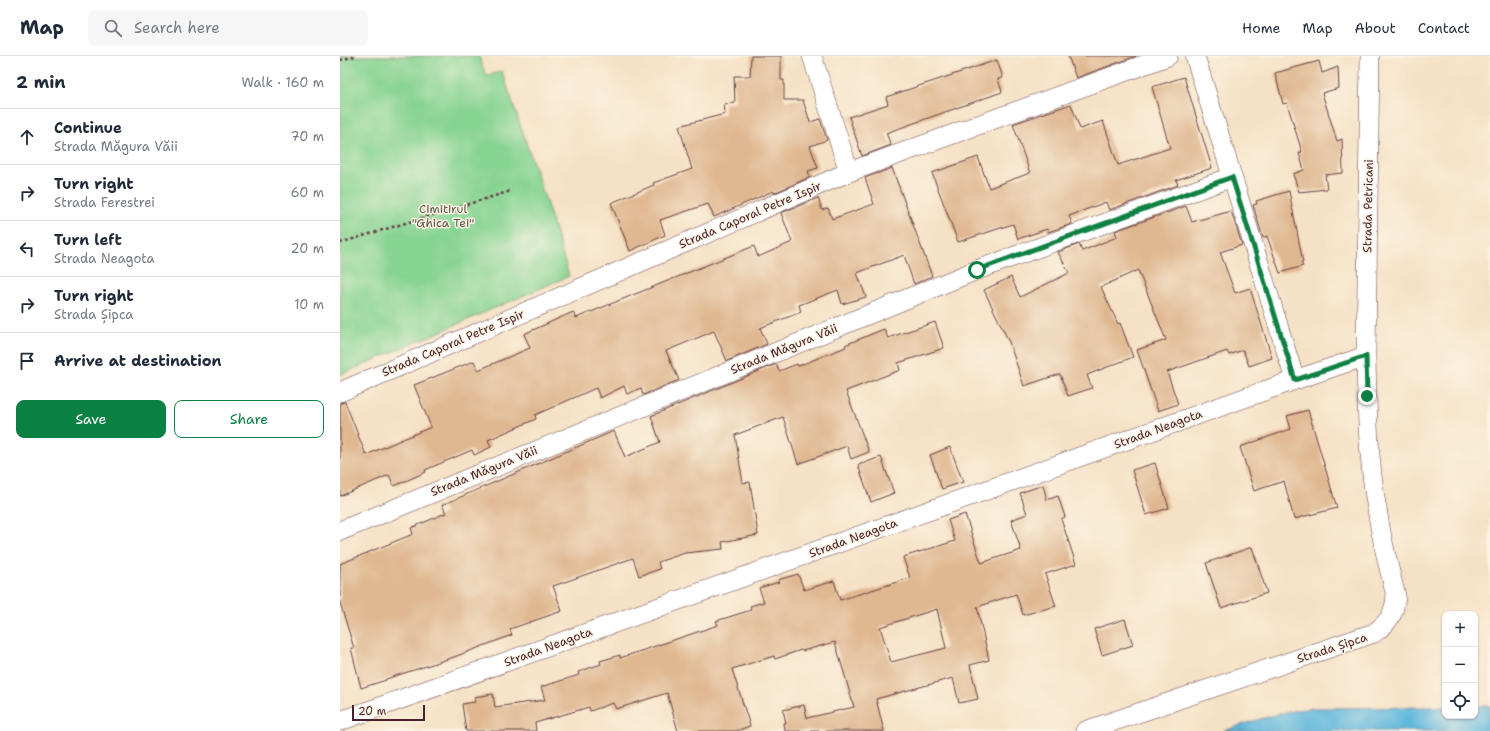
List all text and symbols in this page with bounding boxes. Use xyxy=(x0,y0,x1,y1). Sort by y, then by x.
search box xyxy=(88,10,368,46)
text: Map xyxy=(20,15,64,40)
icon: search xyxy=(102,17,124,39)
text: Search here xyxy=(134,18,220,38)
text: Home xyxy=(1242,19,1281,37)
text: Map xyxy=(1303,19,1333,37)
text: About xyxy=(1355,19,1396,37)
text: Contact xyxy=(1418,19,1470,37)
text: 2 min xyxy=(16,71,66,93)
text: Walk · 160 m xyxy=(242,74,324,91)
text: Continue xyxy=(54,118,122,138)
icon: ahead xyxy=(16,126,38,148)
text: 70 m xyxy=(290,128,324,145)
text: Strada Măgura Văii xyxy=(54,138,178,155)
street label: Strada Petricani xyxy=(1359,159,1377,253)
text: Turn right xyxy=(54,174,134,194)
street label: Strada Caporal Petre Ispir xyxy=(676,178,824,252)
icon: right xyxy=(16,182,38,204)
text: 60 m xyxy=(291,184,324,201)
text: Strada Ferestrei xyxy=(54,194,155,211)
park label: Cimitirul "Ghica Tei" xyxy=(412,201,474,231)
text: Turn left xyxy=(54,230,122,250)
icon: left xyxy=(16,238,38,260)
text: 20 m xyxy=(291,240,324,257)
text: Strada Neagota xyxy=(54,250,155,267)
route start xyxy=(968,261,986,279)
text: Turn right xyxy=(54,286,134,306)
icon: right xyxy=(16,294,38,316)
text: 10 m xyxy=(294,296,324,313)
text: Strada Șipca xyxy=(54,306,133,323)
street label: Strada Caporal Petre Ispir xyxy=(379,306,527,380)
street label: Strada Măgura Văii xyxy=(728,320,840,378)
icon: arrive xyxy=(16,350,38,372)
text: Arrive at destination xyxy=(54,351,222,371)
route end xyxy=(1358,387,1376,405)
button: Save xyxy=(16,400,166,438)
button: Share xyxy=(174,400,324,438)
street label: Strada Neagota xyxy=(1112,405,1205,452)
street label: Strada Măgura Văii xyxy=(428,442,540,500)
street label: Strada Neagota xyxy=(807,514,900,561)
map controls xyxy=(1442,611,1478,719)
button: + xyxy=(1442,611,1478,647)
street label: Strada Neagota xyxy=(502,623,595,670)
street label: Strada Șipca xyxy=(1295,629,1370,667)
button: − xyxy=(1442,647,1478,683)
button: locate xyxy=(1442,683,1478,719)
scale bar xyxy=(352,703,425,722)
text: 20 m xyxy=(358,704,386,719)

